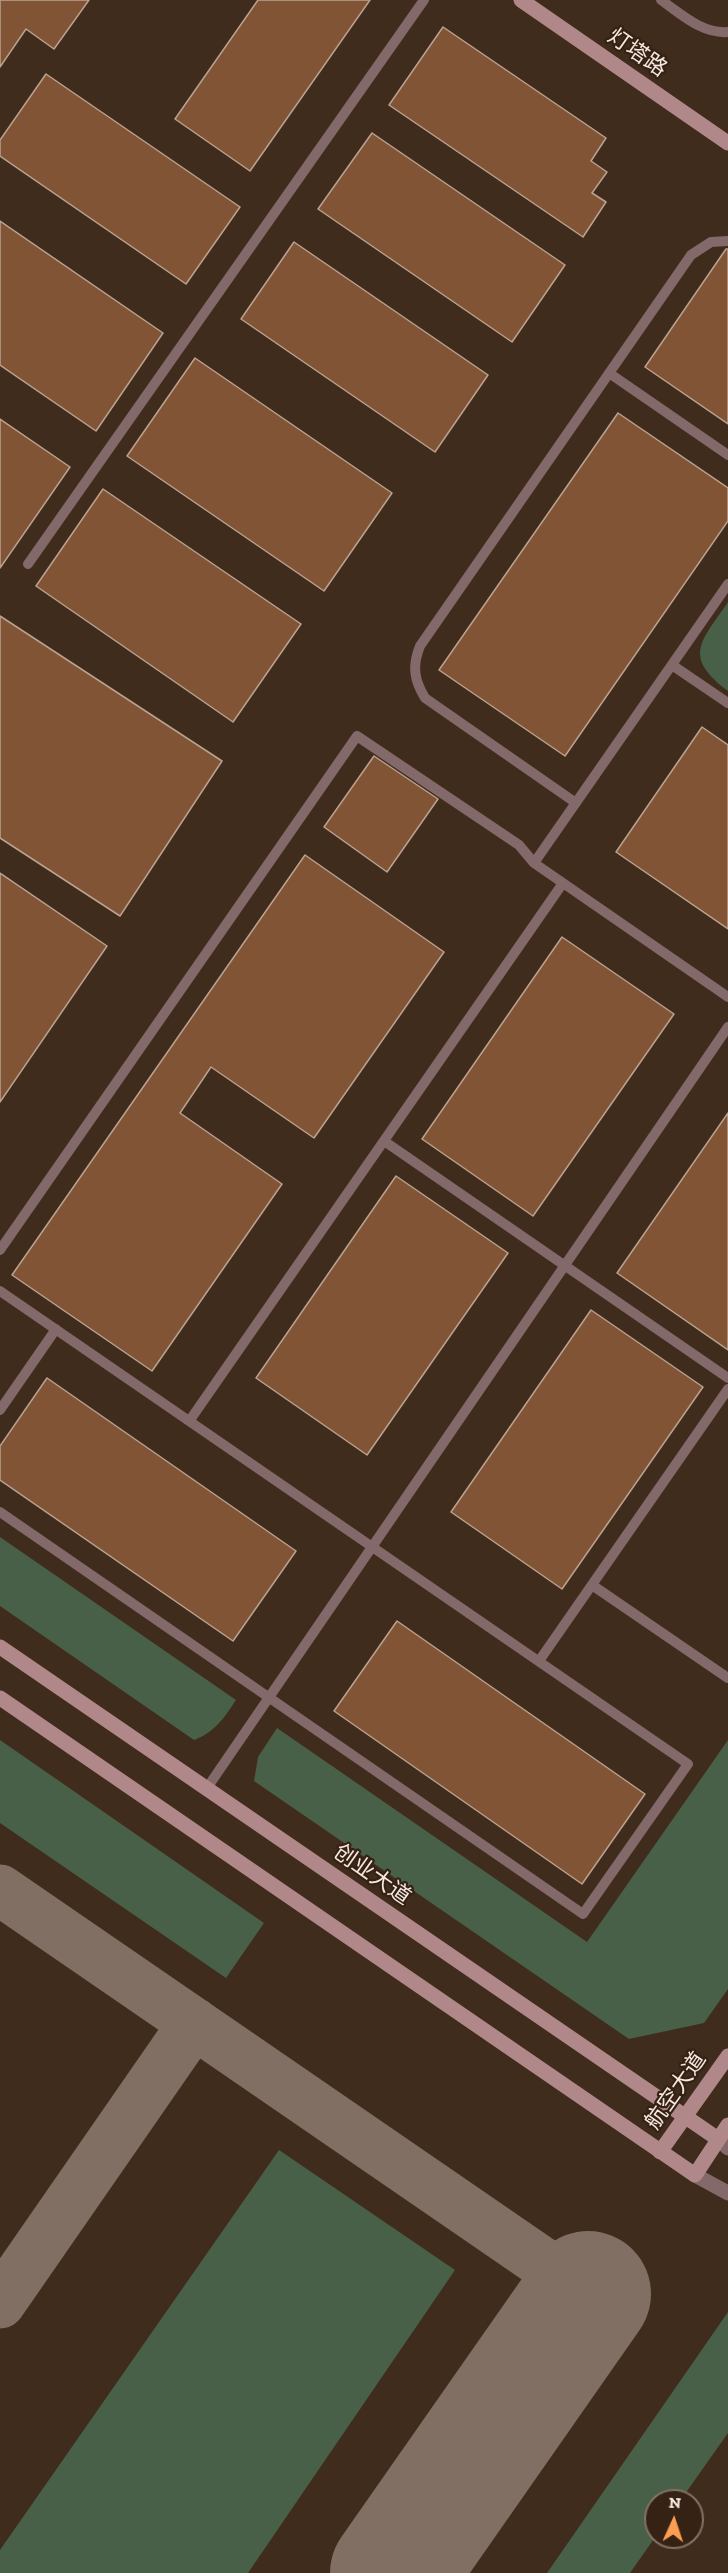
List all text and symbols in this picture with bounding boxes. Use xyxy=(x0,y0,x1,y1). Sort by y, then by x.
street label: 灯塔路 xyxy=(602,23,672,83)
street label: 创业大道 xyxy=(328,1839,416,1911)
street label: 航空大道 xyxy=(640,2047,712,2135)
north arrow xyxy=(644,2489,704,2549)
text: N xyxy=(668,2493,681,2512)

